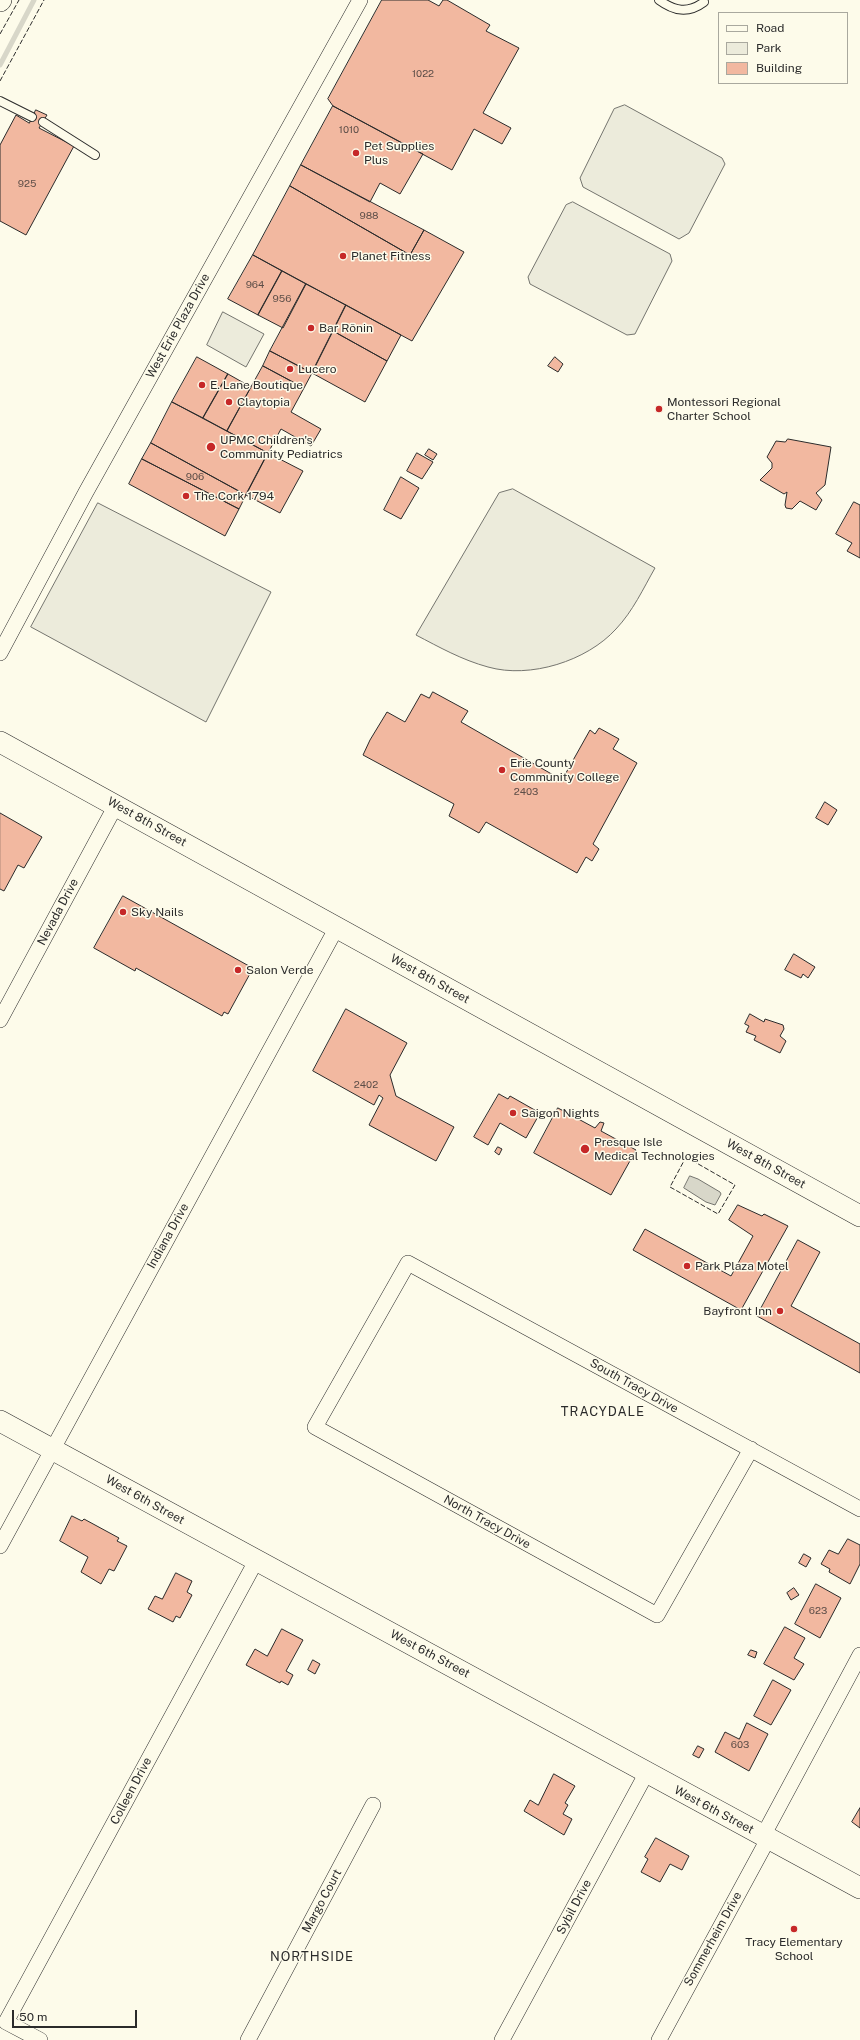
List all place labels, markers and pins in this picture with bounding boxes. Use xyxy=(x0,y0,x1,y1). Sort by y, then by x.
place label: Pet Supplies Plus xyxy=(364,139,434,167)
marker: Pet Supplies Plus xyxy=(351,148,361,158)
place label: Planet Fitness xyxy=(351,249,430,263)
marker: Planet Fitness xyxy=(338,251,348,261)
place label: Bar Rōnin xyxy=(319,321,373,335)
marker: Bar Rōnin xyxy=(306,323,316,333)
place label: Lucero xyxy=(298,362,337,376)
marker: Lucero xyxy=(285,364,295,374)
place label: E. Lane Boutique xyxy=(210,378,303,392)
marker: E. Lane Boutique xyxy=(197,380,207,390)
place label: Claytopia xyxy=(237,395,290,409)
place label: Montessori Regional Charter School xyxy=(667,395,781,423)
marker: Claytopia xyxy=(224,397,234,407)
marker: Montessori Regional Charter School xyxy=(654,404,664,414)
place label: UPMC Children's Community Pediatrics xyxy=(220,433,343,461)
marker: UPMC Children's Community Pediatrics xyxy=(205,441,217,453)
place label: The Cork 1794 xyxy=(194,489,274,503)
marker: The Cork 1794 xyxy=(181,491,191,501)
place label: Erie County Community College xyxy=(510,756,619,784)
marker: Erie County Community College xyxy=(497,765,507,775)
place label: Sky Nails xyxy=(131,905,183,919)
marker: Sky Nails xyxy=(118,907,128,917)
place label: Salon Verde xyxy=(246,963,313,977)
marker: Salon Verde xyxy=(233,965,243,975)
place label: Saigon Nights xyxy=(521,1106,599,1120)
marker: Saigon Nights xyxy=(508,1108,518,1118)
place label: Presque Isle Medical Technologies xyxy=(594,1135,715,1163)
marker: Presque Isle Medical Technologies xyxy=(579,1143,591,1155)
place label: Park Plaza Motel xyxy=(695,1259,789,1273)
marker: Park Plaza Motel xyxy=(682,1261,692,1271)
place label: Bayfront Inn xyxy=(703,1304,772,1318)
marker: Bayfront Inn xyxy=(775,1306,785,1316)
marker: Tracy Elementary School xyxy=(789,1924,799,1934)
place label: Tracy Elementary School xyxy=(745,1935,843,1963)

